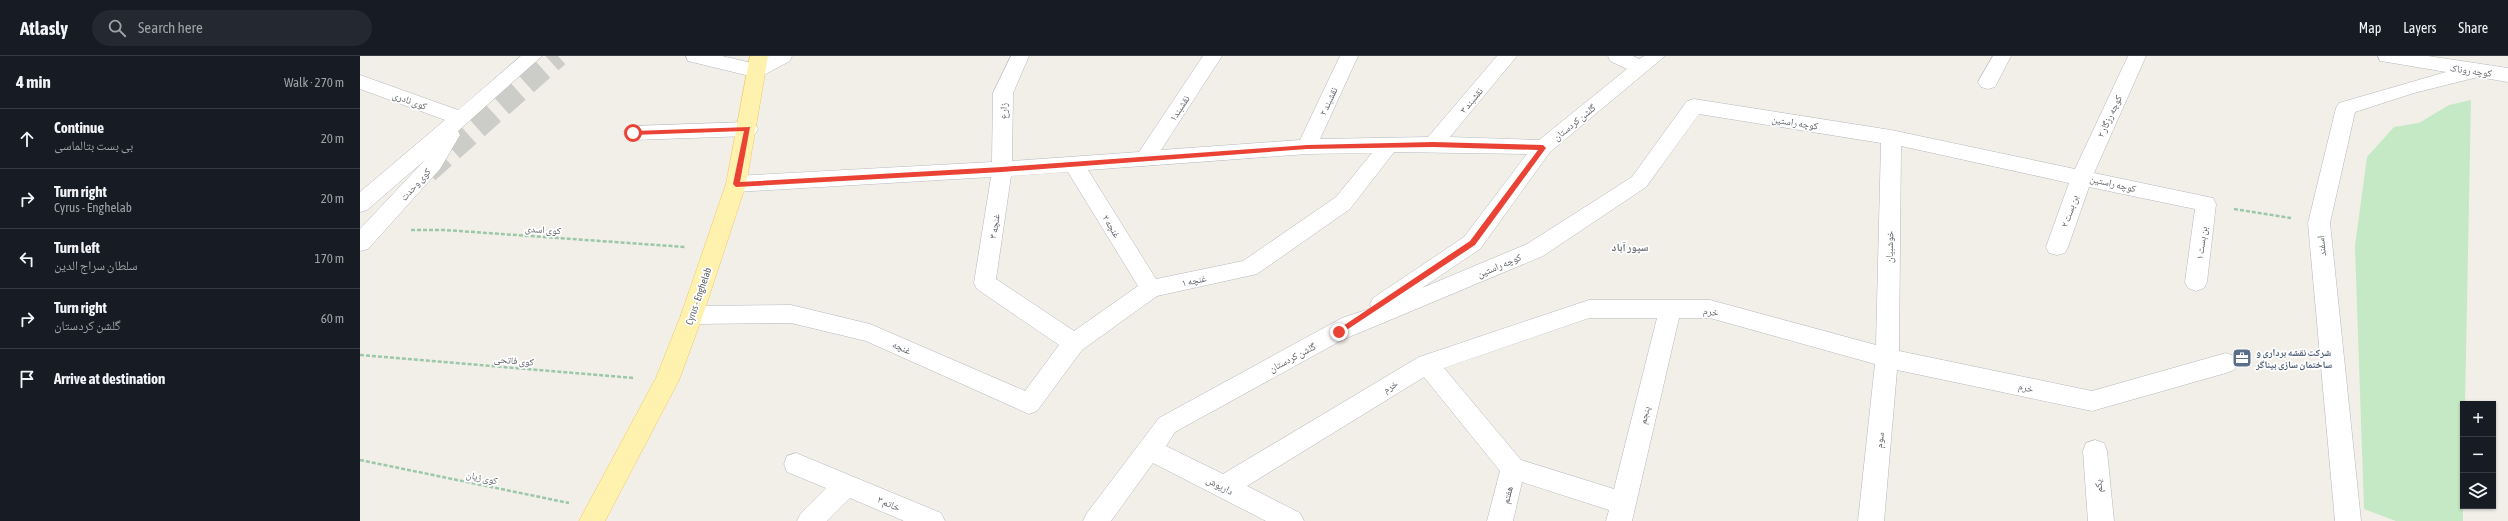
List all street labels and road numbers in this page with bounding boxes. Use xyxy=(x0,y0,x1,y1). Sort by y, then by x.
street label: کوچه روناک xyxy=(2449,62,2493,80)
street label: نقشبند ۲ xyxy=(1317,85,1340,117)
street label: نقشبند ۳ xyxy=(1458,85,1486,115)
street label: کوی نادری xyxy=(391,89,429,113)
street label: نقشبند۱ xyxy=(1167,93,1192,123)
street label: کوچه رزگار ۲ xyxy=(2095,93,2125,139)
street label: گلشن کردستان xyxy=(1551,102,1599,144)
street label: زارع xyxy=(998,103,1010,119)
street label: کوچه راستین xyxy=(1771,113,1819,133)
street label: کوی وحدت xyxy=(398,166,434,204)
street label: کوچه راستین xyxy=(2089,173,2137,195)
street label: بن بست ۲ xyxy=(2059,193,2081,229)
street label: غنچه ۳ xyxy=(987,213,1003,239)
street label: غنچه ۲ xyxy=(1100,213,1123,240)
street label: کوی اسدی xyxy=(524,223,561,237)
street label: بن بست ۱ xyxy=(2194,226,2210,261)
street label: خوشبیان xyxy=(1884,230,1896,263)
street label: اسفند xyxy=(2315,235,2328,257)
street label: کوچه راستین xyxy=(1475,251,1523,281)
street label: Cyrus - Enghelab xyxy=(684,266,714,326)
street label: غنچه ۱ xyxy=(1181,273,1208,289)
street label: خرم xyxy=(1702,305,1720,320)
street label: غنچه xyxy=(890,339,913,357)
street label: گلشن کردستان xyxy=(1267,340,1318,375)
street label: کوی فاتحی xyxy=(493,353,534,369)
street label: خرم xyxy=(1381,377,1401,397)
street label: خرم xyxy=(2017,381,2035,397)
street label: پنجم xyxy=(1637,405,1654,426)
street label: سوم xyxy=(1873,431,1888,449)
street label: کوی ژیان xyxy=(465,469,499,487)
street label: داریوش xyxy=(1204,474,1235,498)
street label: یکم xyxy=(2092,479,2107,493)
street label: هفتم xyxy=(1500,485,1517,506)
street label: خاتم ۳ xyxy=(875,494,902,515)

